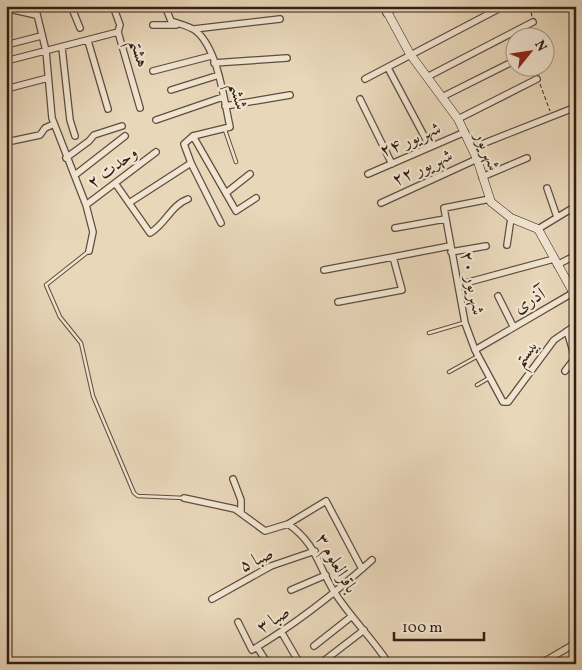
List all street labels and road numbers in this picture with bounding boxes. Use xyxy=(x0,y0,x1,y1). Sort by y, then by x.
street label: هشتم xyxy=(119,36,154,72)
street label: ششم xyxy=(218,80,253,113)
street label: شهریور ۲۴ xyxy=(376,116,445,164)
street label: شهریور xyxy=(467,127,506,175)
street label: وحدت ۲ xyxy=(82,141,143,195)
street label: شهریور ۲۲ xyxy=(388,143,457,193)
street label: شهریور ۲۰ xyxy=(453,249,490,317)
street label: آذری xyxy=(509,281,552,320)
street label: بیستم xyxy=(508,335,548,375)
street label: باقرالعلوم ۳ xyxy=(307,529,363,599)
street label: صبا ۵ xyxy=(235,541,278,579)
street label: صبا ۳ xyxy=(252,600,295,640)

